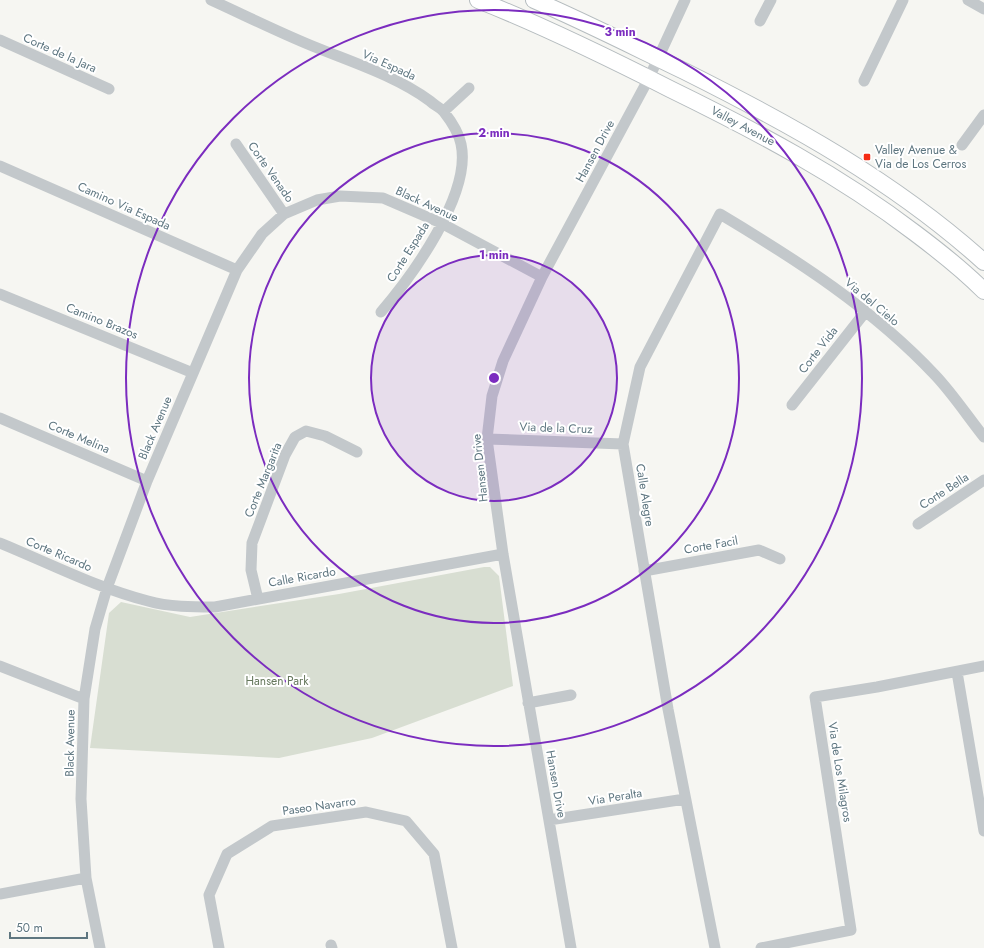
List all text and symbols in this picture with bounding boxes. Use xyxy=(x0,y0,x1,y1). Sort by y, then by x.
text: 3 min xyxy=(604,23,636,41)
street label: Corte de la Jara xyxy=(20,29,100,77)
street label: Via Espada xyxy=(359,45,419,85)
street label: Valley Avenue xyxy=(708,102,778,150)
street label: Hansen Drive xyxy=(571,117,619,185)
text: 2 min xyxy=(478,124,510,142)
street label: Corte Venado xyxy=(244,138,299,206)
place label: Valley Avenue & Via de Los Cerros xyxy=(875,141,966,173)
marker: Valley Avenue & Via de Los Cerros xyxy=(862,152,872,162)
street label: Camino Via Espada xyxy=(75,177,174,235)
street label: Black Avenue xyxy=(393,182,461,226)
street label: Corte Espada xyxy=(382,218,434,286)
text: 1 min xyxy=(479,246,509,264)
street label: Via del Cielo xyxy=(841,274,904,331)
street label: Camino Brazos xyxy=(63,298,141,344)
street label: Corte Vida xyxy=(794,323,842,377)
centre of rings xyxy=(487,371,501,385)
street label: Black Avenue xyxy=(134,394,176,462)
street label: Corte Melina xyxy=(45,416,113,458)
street label: Via de la Cruz xyxy=(519,418,593,438)
street label: Hansen Drive xyxy=(467,433,493,503)
street label: Corte Margarita xyxy=(240,440,286,520)
street label: Calle Alegre xyxy=(631,462,659,528)
street label: Corte Bella xyxy=(916,468,972,514)
street label: Corte Facil xyxy=(683,531,739,559)
street label: Corte Ricardo xyxy=(23,532,95,576)
street label: Calle Ricardo xyxy=(267,562,338,592)
park label: Hansen Park xyxy=(246,672,309,690)
street label: Black Avenue xyxy=(60,709,80,777)
street label: Via de Los Milagros xyxy=(823,721,857,823)
street label: Hansen Drive xyxy=(541,749,571,819)
street label: Via Peralta xyxy=(587,784,643,810)
street label: Paseo Navarro xyxy=(281,792,357,820)
scale bar xyxy=(10,914,87,940)
text: 50 m xyxy=(16,919,43,937)

